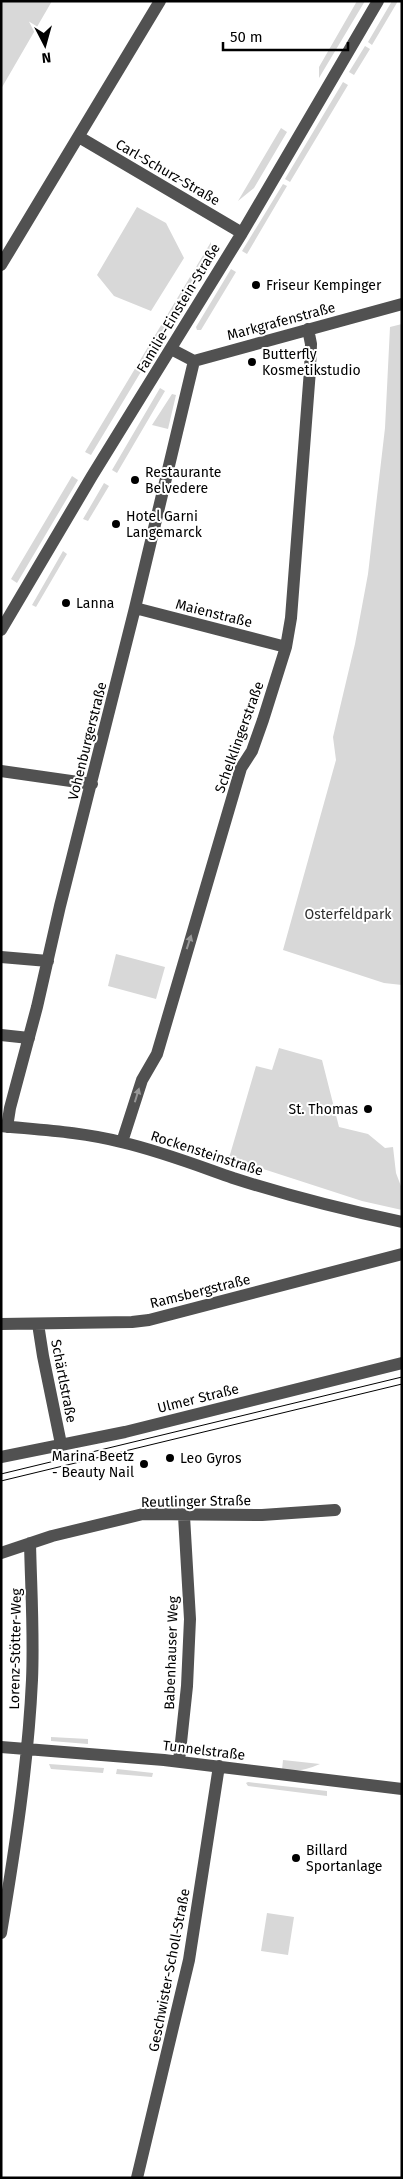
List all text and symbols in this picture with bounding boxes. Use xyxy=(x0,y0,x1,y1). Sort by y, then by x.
north arrow xyxy=(20,20,70,70)
scale bar xyxy=(223,20,348,52)
text: 50 m xyxy=(230,28,263,46)
text: N xyxy=(41,48,52,66)
street label: Carl-Schurz-Straße xyxy=(113,136,223,209)
street label: Familie-Einstein-Straße xyxy=(133,240,224,376)
place label: Friseur Kempinger xyxy=(266,277,382,294)
marker: Friseur Kempinger xyxy=(250,279,262,291)
street label: Markgrafenstraße xyxy=(225,299,337,344)
place label: Butterfly Kosmetikstudio xyxy=(262,346,361,379)
marker: Butterfly Kosmetikstudio xyxy=(246,356,258,368)
place label: Restaurante Belvedere xyxy=(145,464,221,497)
marker: Restaurante Belvedere xyxy=(129,474,141,486)
place label: Hotel Garni Langemarck xyxy=(126,508,203,541)
marker: Hotel Garni Langemarck xyxy=(110,518,122,530)
place label: Lanna xyxy=(76,595,114,612)
street label: Maienstraße xyxy=(174,596,254,631)
marker: Lanna xyxy=(60,597,72,609)
street label: Schelklingerstraße xyxy=(211,679,268,795)
street label: Vohenburgerstraße xyxy=(65,680,110,802)
park label: Osterfeldpark xyxy=(304,906,392,923)
one-way arrow xyxy=(186,935,194,950)
one-way arrow xyxy=(133,1088,141,1103)
place label: St. Thomas xyxy=(289,1101,358,1118)
marker: St. Thomas xyxy=(362,1103,374,1115)
street label: Rockensteinstraße xyxy=(148,1127,265,1180)
street label: Ramsbergstraße xyxy=(148,1271,252,1312)
street label: Schärtlstraße xyxy=(47,1338,80,1424)
street label: Ulmer Straße xyxy=(156,1380,241,1417)
place label: Marina Beetz - Beauty Nail xyxy=(52,1448,134,1481)
place label: Leo Gyros xyxy=(180,1450,242,1467)
marker: Leo Gyros xyxy=(164,1452,176,1464)
marker: Marina Beetz - Beauty Nail xyxy=(138,1458,150,1470)
street label: Reutlinger Straße xyxy=(141,1492,251,1511)
street label: Lorenz-Stötter-Weg xyxy=(6,1587,25,1710)
street label: Babenhauser Weg xyxy=(161,1595,182,1710)
street label: Tunnelstraße xyxy=(162,1737,246,1764)
place label: Billard Sportanlage xyxy=(306,1842,383,1875)
marker: Billard Sportanlage xyxy=(290,1852,302,1864)
street label: Geschwister-Scholl-Straße xyxy=(145,1887,194,2053)

